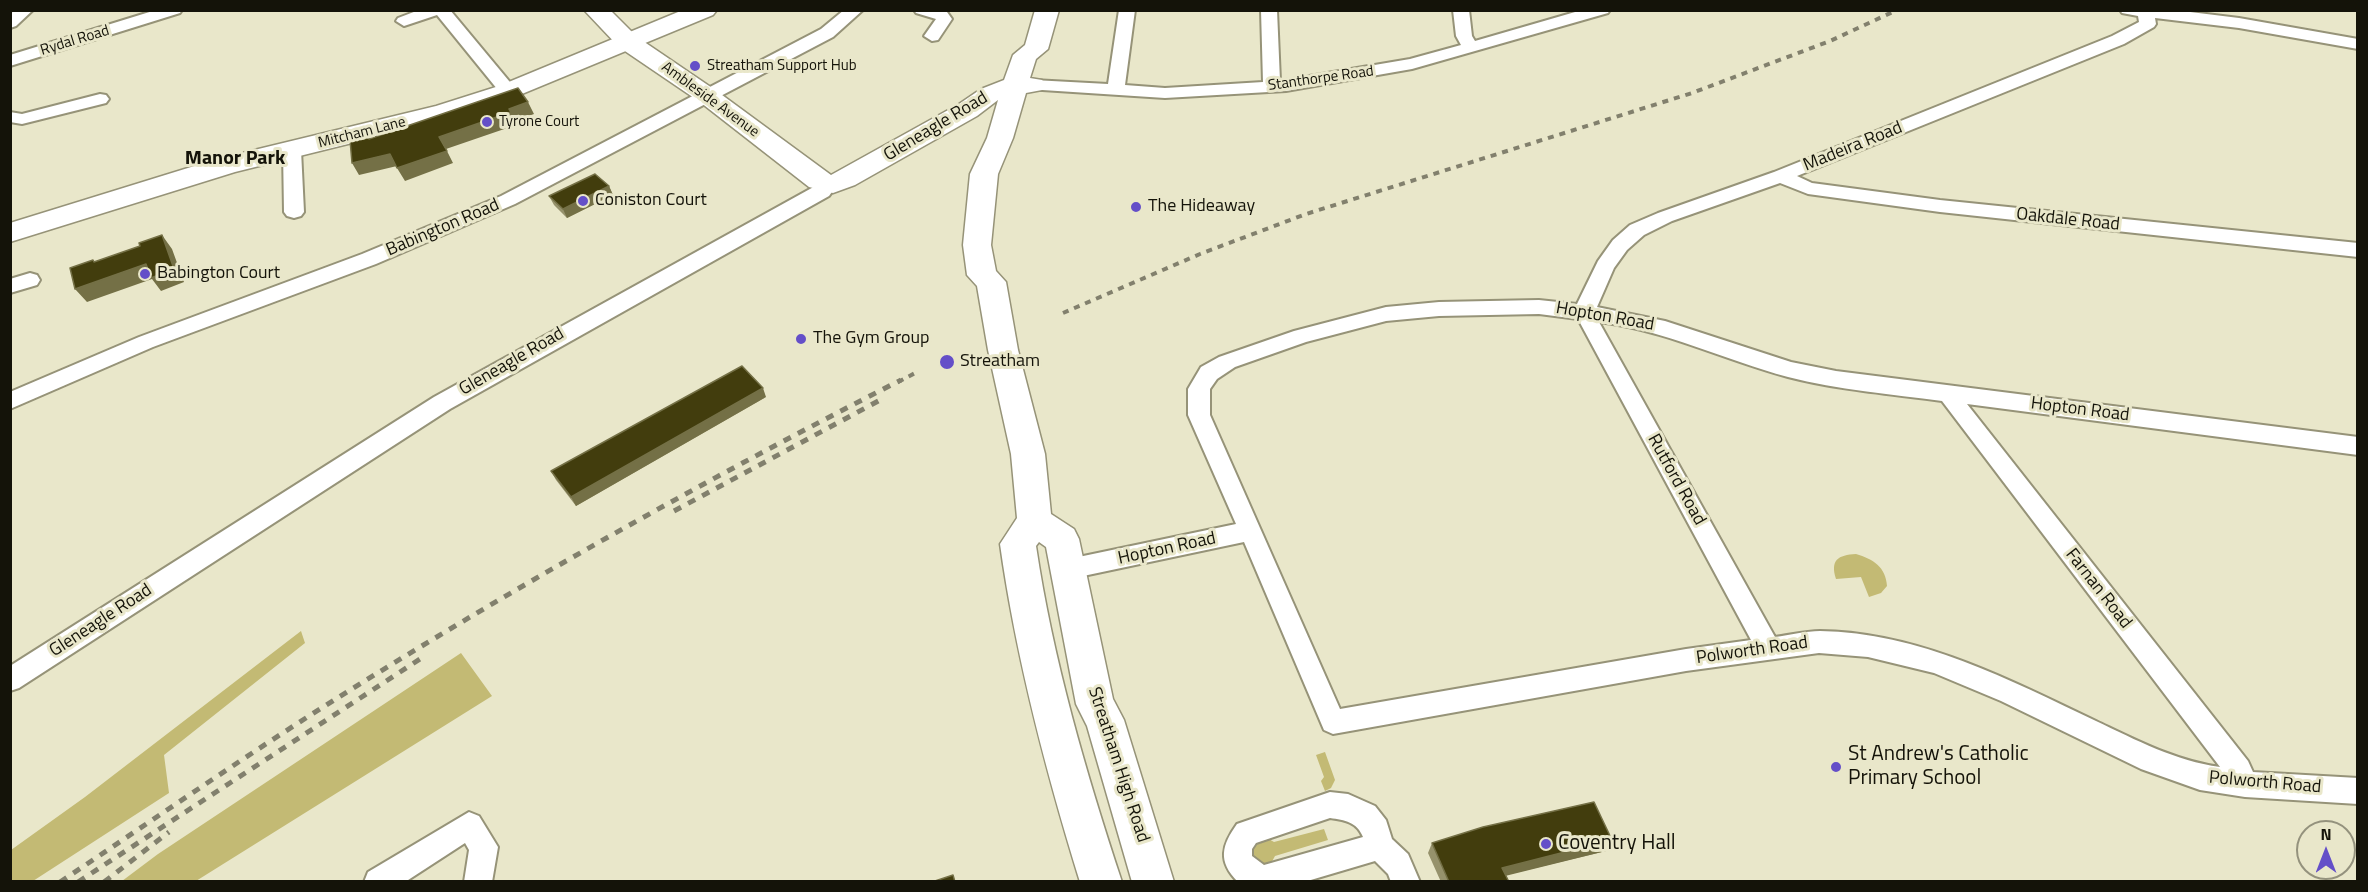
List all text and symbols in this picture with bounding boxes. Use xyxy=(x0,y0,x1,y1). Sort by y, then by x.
street label: Rydal Road xyxy=(38,22,112,60)
place label: Streatham Support Hub xyxy=(707,57,857,75)
street label: Ambleside Avenue xyxy=(658,59,762,141)
marker: Streatham Support Hub xyxy=(688,59,702,73)
street label: Stanthorpe Road xyxy=(1267,63,1375,95)
street label: Gleneagle Road xyxy=(880,87,992,167)
street label: Mitcham Lane xyxy=(316,113,408,153)
place label: Tyrone Court xyxy=(499,113,579,131)
marker: Tyrone Court xyxy=(480,115,494,129)
street label: Madeira Road xyxy=(1800,117,1906,177)
district label: Manor Park xyxy=(185,147,285,171)
place label: Coniston Court xyxy=(595,190,707,212)
street label: Babington Road xyxy=(383,194,503,262)
marker: Coniston Court xyxy=(576,194,590,208)
place label: The Hideaway xyxy=(1148,196,1255,218)
marker: The Hideaway xyxy=(1129,200,1143,214)
street label: Oakdale Road xyxy=(2015,204,2121,236)
place label: Babington Court xyxy=(157,263,280,285)
marker: Babington Court xyxy=(138,267,152,281)
street label: Hopton Road xyxy=(1554,298,1656,336)
street label: Gleneagle Road xyxy=(456,323,568,401)
place label: The Gym Group xyxy=(813,328,930,350)
marker: The Gym Group xyxy=(794,332,808,346)
place label: Streatham xyxy=(960,351,1040,373)
marker: Streatham xyxy=(938,353,956,371)
street label: Hopton Road xyxy=(2029,393,2131,427)
street label: Rutford Road xyxy=(1642,431,1710,529)
street label: Hopton Road xyxy=(1116,528,1218,570)
street label: Farnan Road xyxy=(2060,545,2136,633)
street label: Gleneagle Road xyxy=(46,580,156,662)
street label: Polworth Road xyxy=(1695,632,1809,670)
street label: Streatham High Road xyxy=(1083,685,1153,845)
place label: St Andrew's Catholic Primary School xyxy=(1848,742,2029,792)
marker: St Andrew's Catholic Primary School xyxy=(1829,760,1843,774)
street label: Polworth Road xyxy=(2208,767,2322,799)
north arrow xyxy=(2296,820,2356,880)
text: N xyxy=(2320,822,2332,846)
place label: Coventry Hall xyxy=(1558,831,1676,857)
marker: Coventry Hall xyxy=(1539,837,1553,851)

